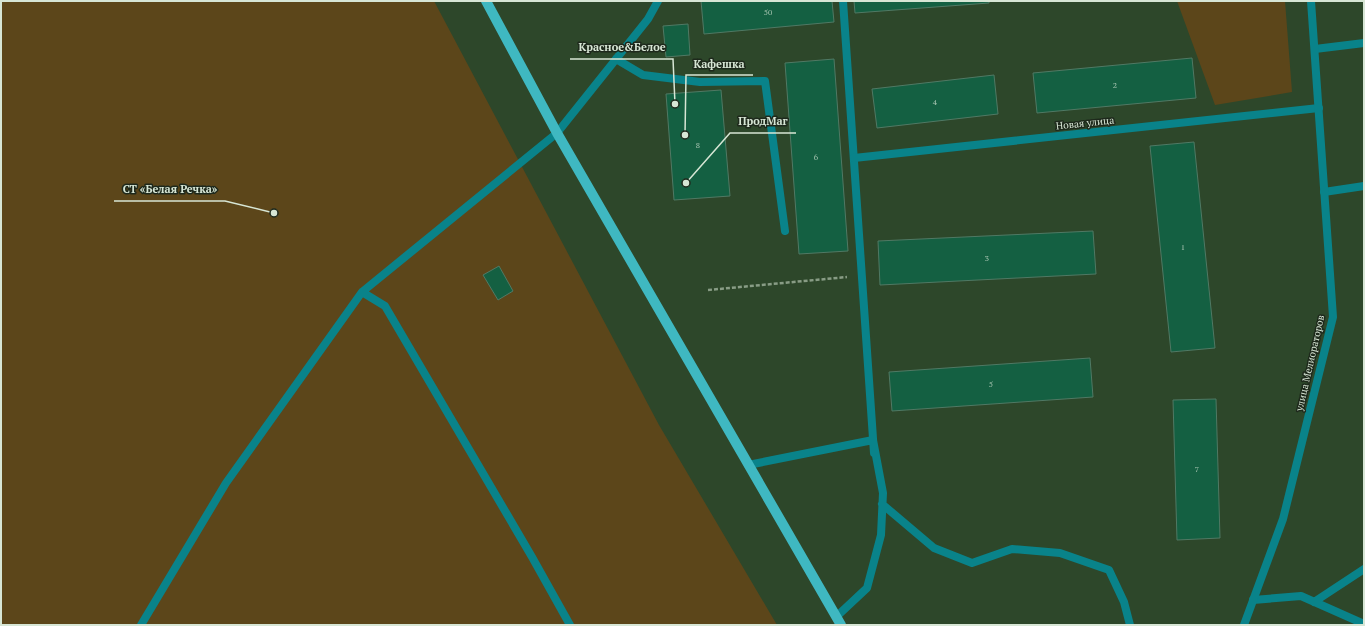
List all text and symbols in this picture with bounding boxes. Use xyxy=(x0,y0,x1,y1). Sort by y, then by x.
house number: 50 xyxy=(764,7,772,17)
callout: Красное&Белое xyxy=(570,36,673,59)
text: Красное&Белое xyxy=(578,40,666,54)
callout: Кафешка xyxy=(686,52,753,75)
text: Кафешка xyxy=(693,57,745,71)
house number: 2 xyxy=(1113,80,1117,90)
house number: 4 xyxy=(933,97,938,107)
callout: ПродМаг xyxy=(730,110,796,133)
street label: Новая улица xyxy=(1055,113,1115,133)
text: ПродМаг xyxy=(738,114,789,128)
house number: 8 xyxy=(696,140,700,150)
house number: 6 xyxy=(814,152,819,162)
callout: СТ «Белая Речка» xyxy=(114,178,225,201)
text: СТ «Белая Речка» xyxy=(123,182,218,196)
house number: 1 xyxy=(1181,242,1185,252)
house number: 3 xyxy=(985,253,989,263)
street label: улица Мелиораторов xyxy=(1292,314,1327,413)
house number: 5 xyxy=(989,379,993,389)
house number: 7 xyxy=(1195,464,1199,474)

